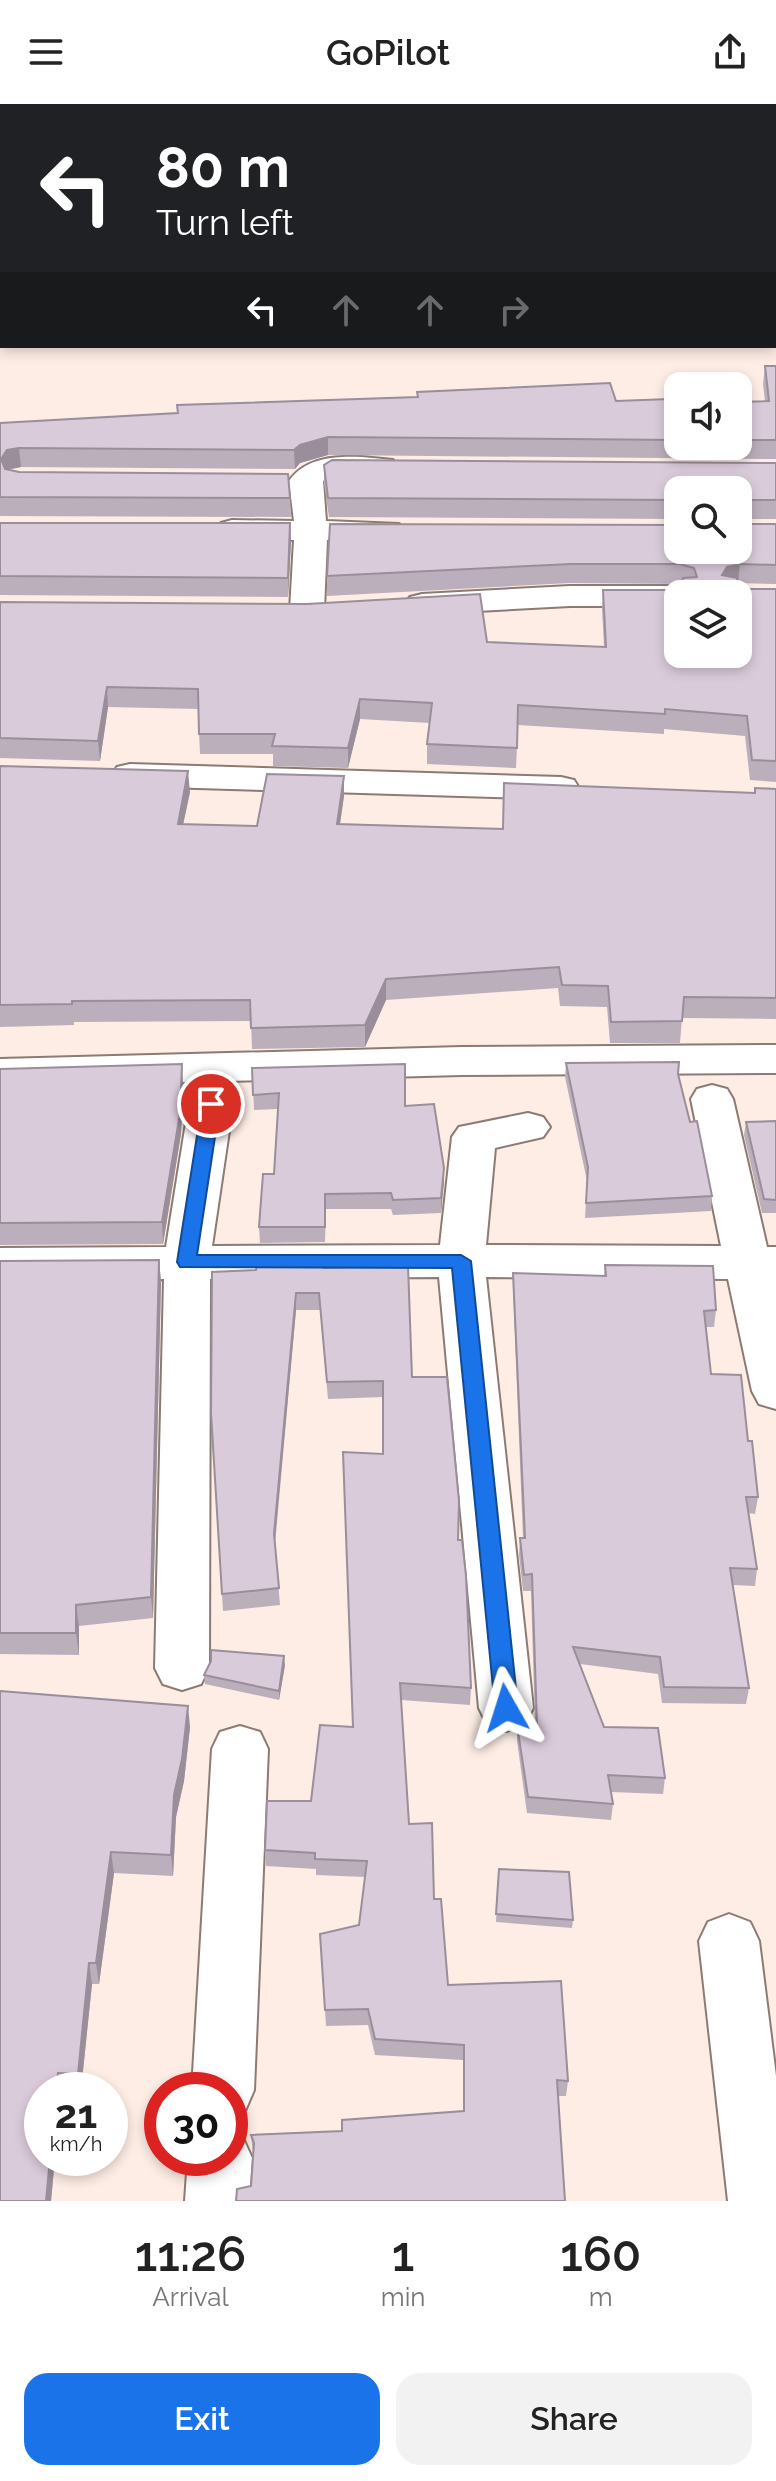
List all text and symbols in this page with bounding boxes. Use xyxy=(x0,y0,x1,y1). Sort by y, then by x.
icon: menu xyxy=(24,30,68,74)
icon: share xyxy=(708,30,752,74)
text: GoPilot xyxy=(326,31,450,73)
text: 80 m xyxy=(156,134,290,200)
icon: left xyxy=(24,136,128,240)
text: Turn left xyxy=(156,201,294,243)
icon: left xyxy=(240,288,284,332)
icon: ahead xyxy=(324,288,368,332)
icon: ahead xyxy=(408,288,452,332)
icon: right xyxy=(492,288,536,332)
map controls xyxy=(664,372,752,668)
button: sound xyxy=(664,372,752,460)
button: search xyxy=(664,476,752,564)
button: layers xyxy=(664,580,752,668)
pin xyxy=(177,1070,245,1138)
icon: arrive xyxy=(189,1082,233,1126)
position arrow xyxy=(464,1666,548,1750)
speed limit sign: 30 xyxy=(144,2072,248,2176)
text: 21 xyxy=(55,2090,97,2137)
text: km/h xyxy=(50,2132,102,2156)
text: 11:26 xyxy=(135,2226,246,2282)
text: 1 xyxy=(392,2226,414,2282)
text: 160 xyxy=(560,2226,641,2282)
text: Arrival xyxy=(152,2282,229,2312)
text: min xyxy=(381,2282,425,2312)
text: m xyxy=(589,2282,613,2312)
button: Exit xyxy=(24,2373,380,2465)
button: Share xyxy=(396,2373,752,2465)

